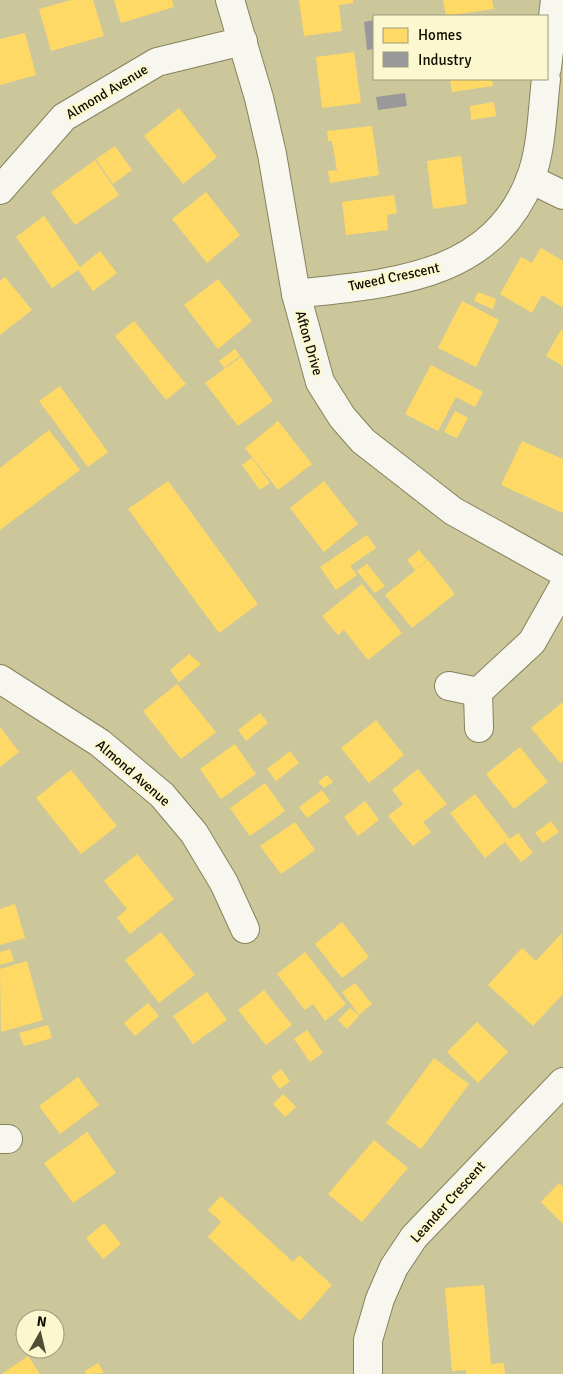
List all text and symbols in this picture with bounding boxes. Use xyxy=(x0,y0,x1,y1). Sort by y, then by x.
legend xyxy=(373,15,548,80)
text: Homes xyxy=(418,26,462,44)
text: Industry xyxy=(418,51,471,69)
street label: Almond Avenue xyxy=(63,61,151,123)
street label: Tweed Crescent xyxy=(347,259,441,295)
street label: Afton Drive xyxy=(292,309,326,377)
street label: Almond Avenue xyxy=(92,736,174,810)
street label: Leander Crescent xyxy=(407,1158,489,1246)
north arrow xyxy=(15,1309,65,1359)
text: N xyxy=(36,1313,48,1331)

